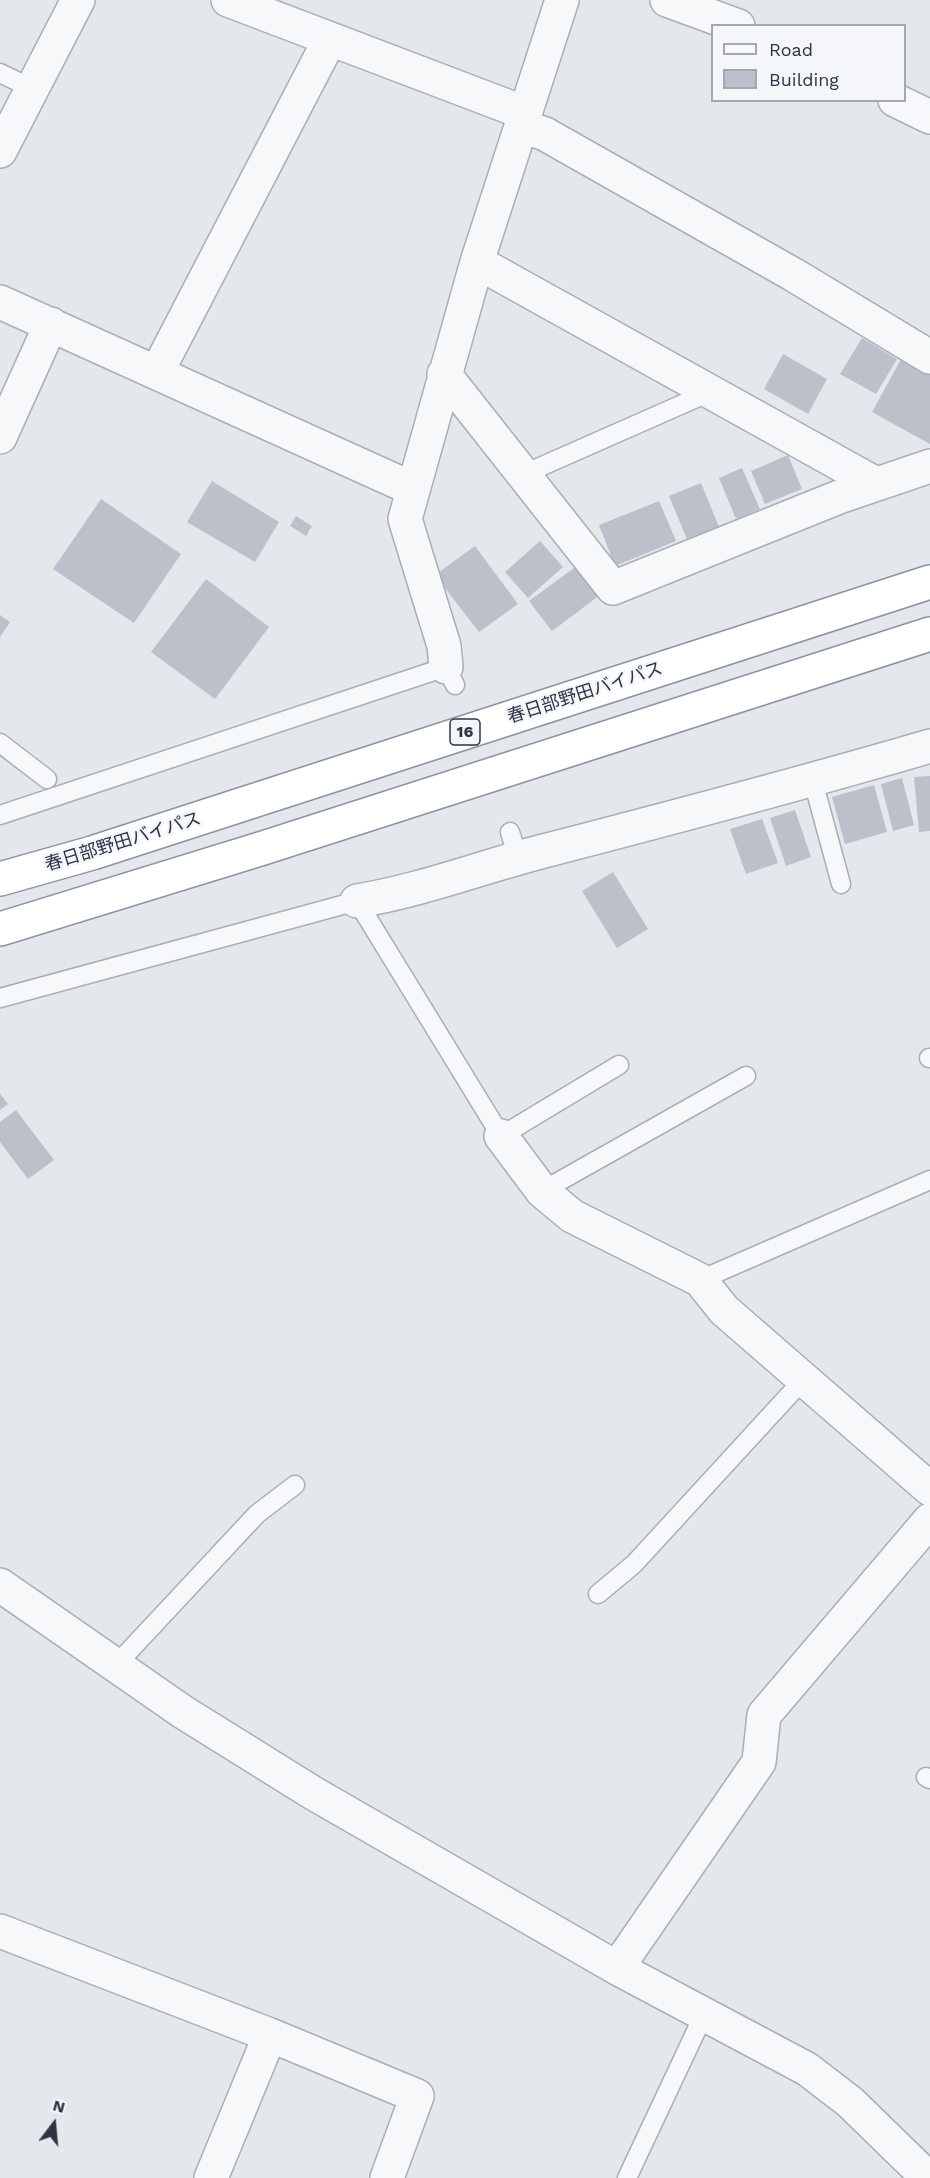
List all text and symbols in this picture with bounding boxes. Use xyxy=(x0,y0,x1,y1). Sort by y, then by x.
legend xyxy=(711,24,906,102)
text: Road xyxy=(769,39,813,60)
text: Building xyxy=(769,69,839,90)
street label: 春日部野田バイパス xyxy=(505,658,665,728)
road number: 16 xyxy=(450,719,480,745)
street label: 春日部野田バイパス xyxy=(42,808,204,876)
north arrow xyxy=(24,2094,84,2154)
text: N xyxy=(51,2095,67,2117)

